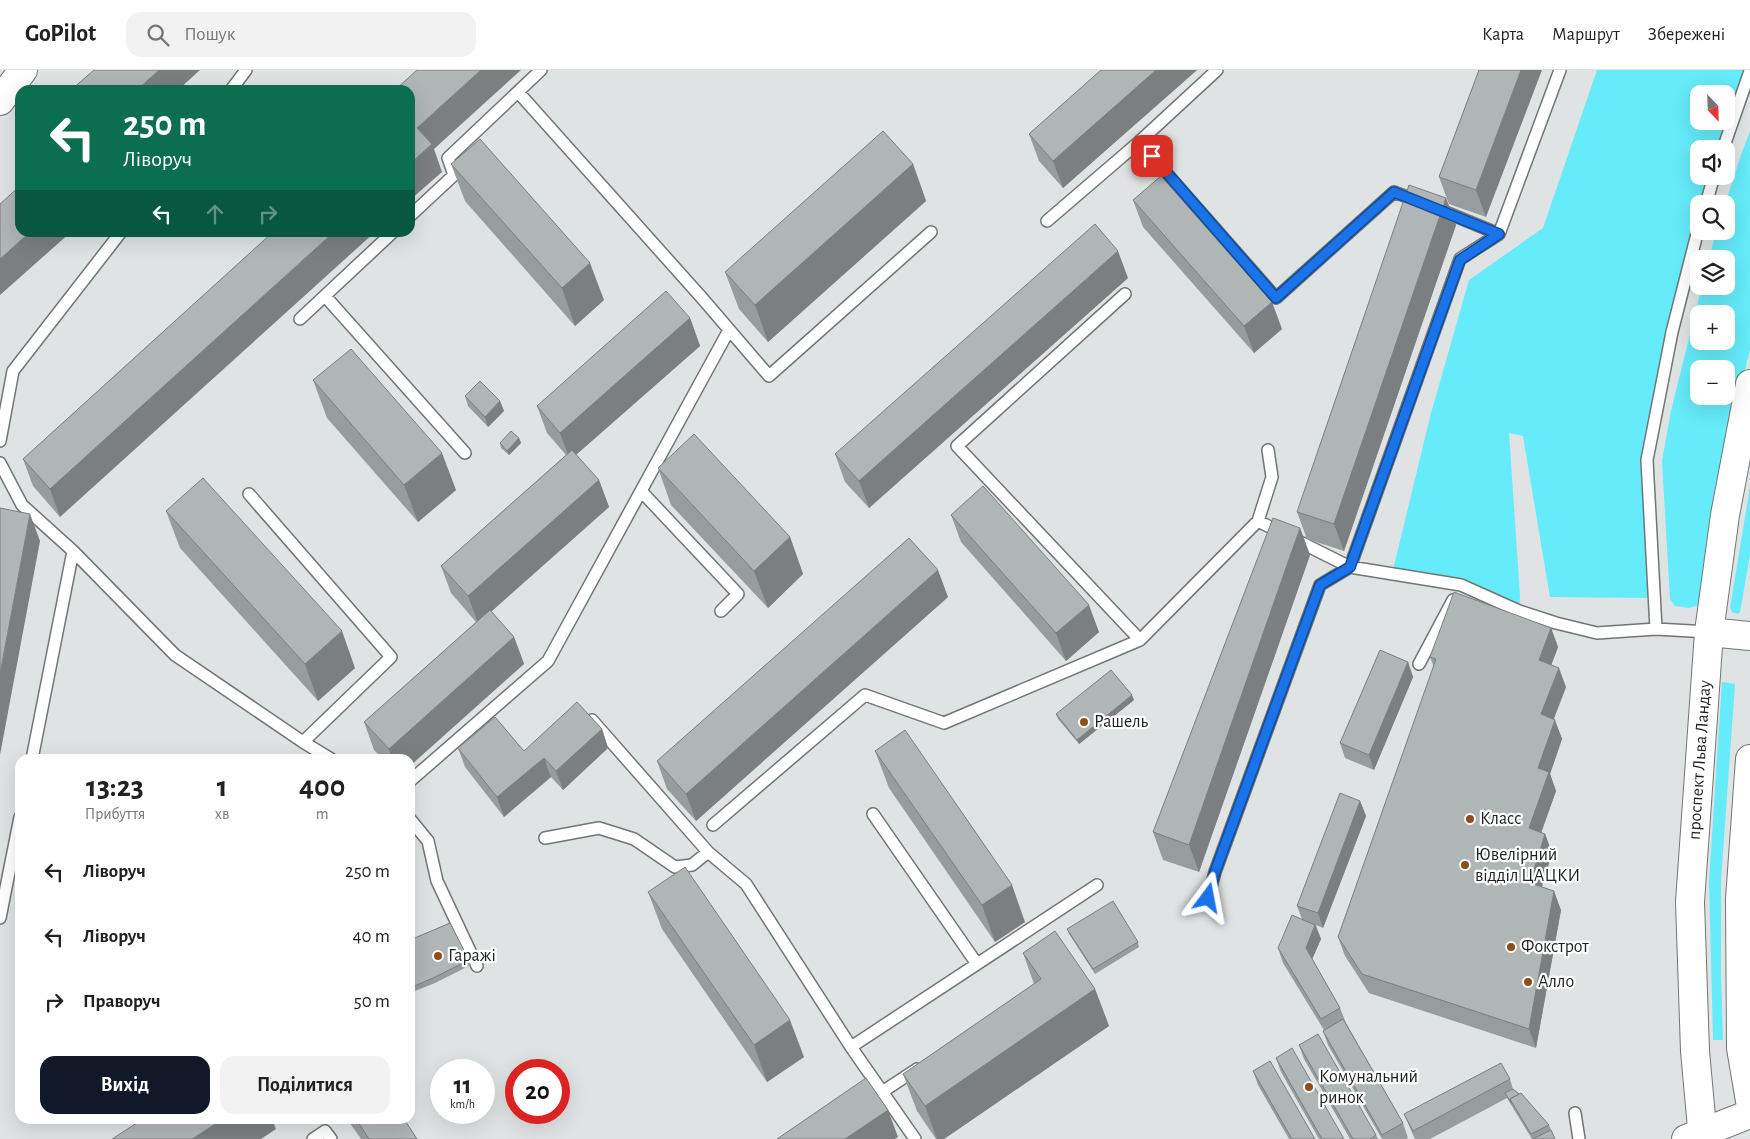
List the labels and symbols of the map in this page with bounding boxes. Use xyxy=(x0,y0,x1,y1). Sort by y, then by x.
north arrow xyxy=(1690,85,1735,130)
pin xyxy=(1131,135,1173,177)
street label: проспект Льва Ландау xyxy=(1685,679,1715,840)
place label: Рашель xyxy=(1094,713,1148,731)
marker: Рашель xyxy=(1078,716,1090,728)
place label: Класс xyxy=(1480,810,1522,828)
marker: Класс xyxy=(1464,813,1476,825)
place label: Ювелірний відділ ЦАЦКИ xyxy=(1475,846,1580,885)
marker: Ювелірний відділ ЦАЦКИ xyxy=(1459,859,1471,871)
position arrow xyxy=(1181,871,1233,923)
place label: Фокстрот xyxy=(1521,938,1589,956)
marker: Фокстрот xyxy=(1505,941,1517,953)
place label: Гаражі xyxy=(448,947,496,965)
marker: Гаражі xyxy=(432,950,444,962)
place label: Алло xyxy=(1538,973,1574,991)
marker: Алло xyxy=(1522,976,1534,988)
speed limit sign: 20 xyxy=(505,1059,570,1124)
place label: Комунальний ринок xyxy=(1319,1068,1418,1107)
marker: Комунальний ринок xyxy=(1303,1081,1315,1093)

